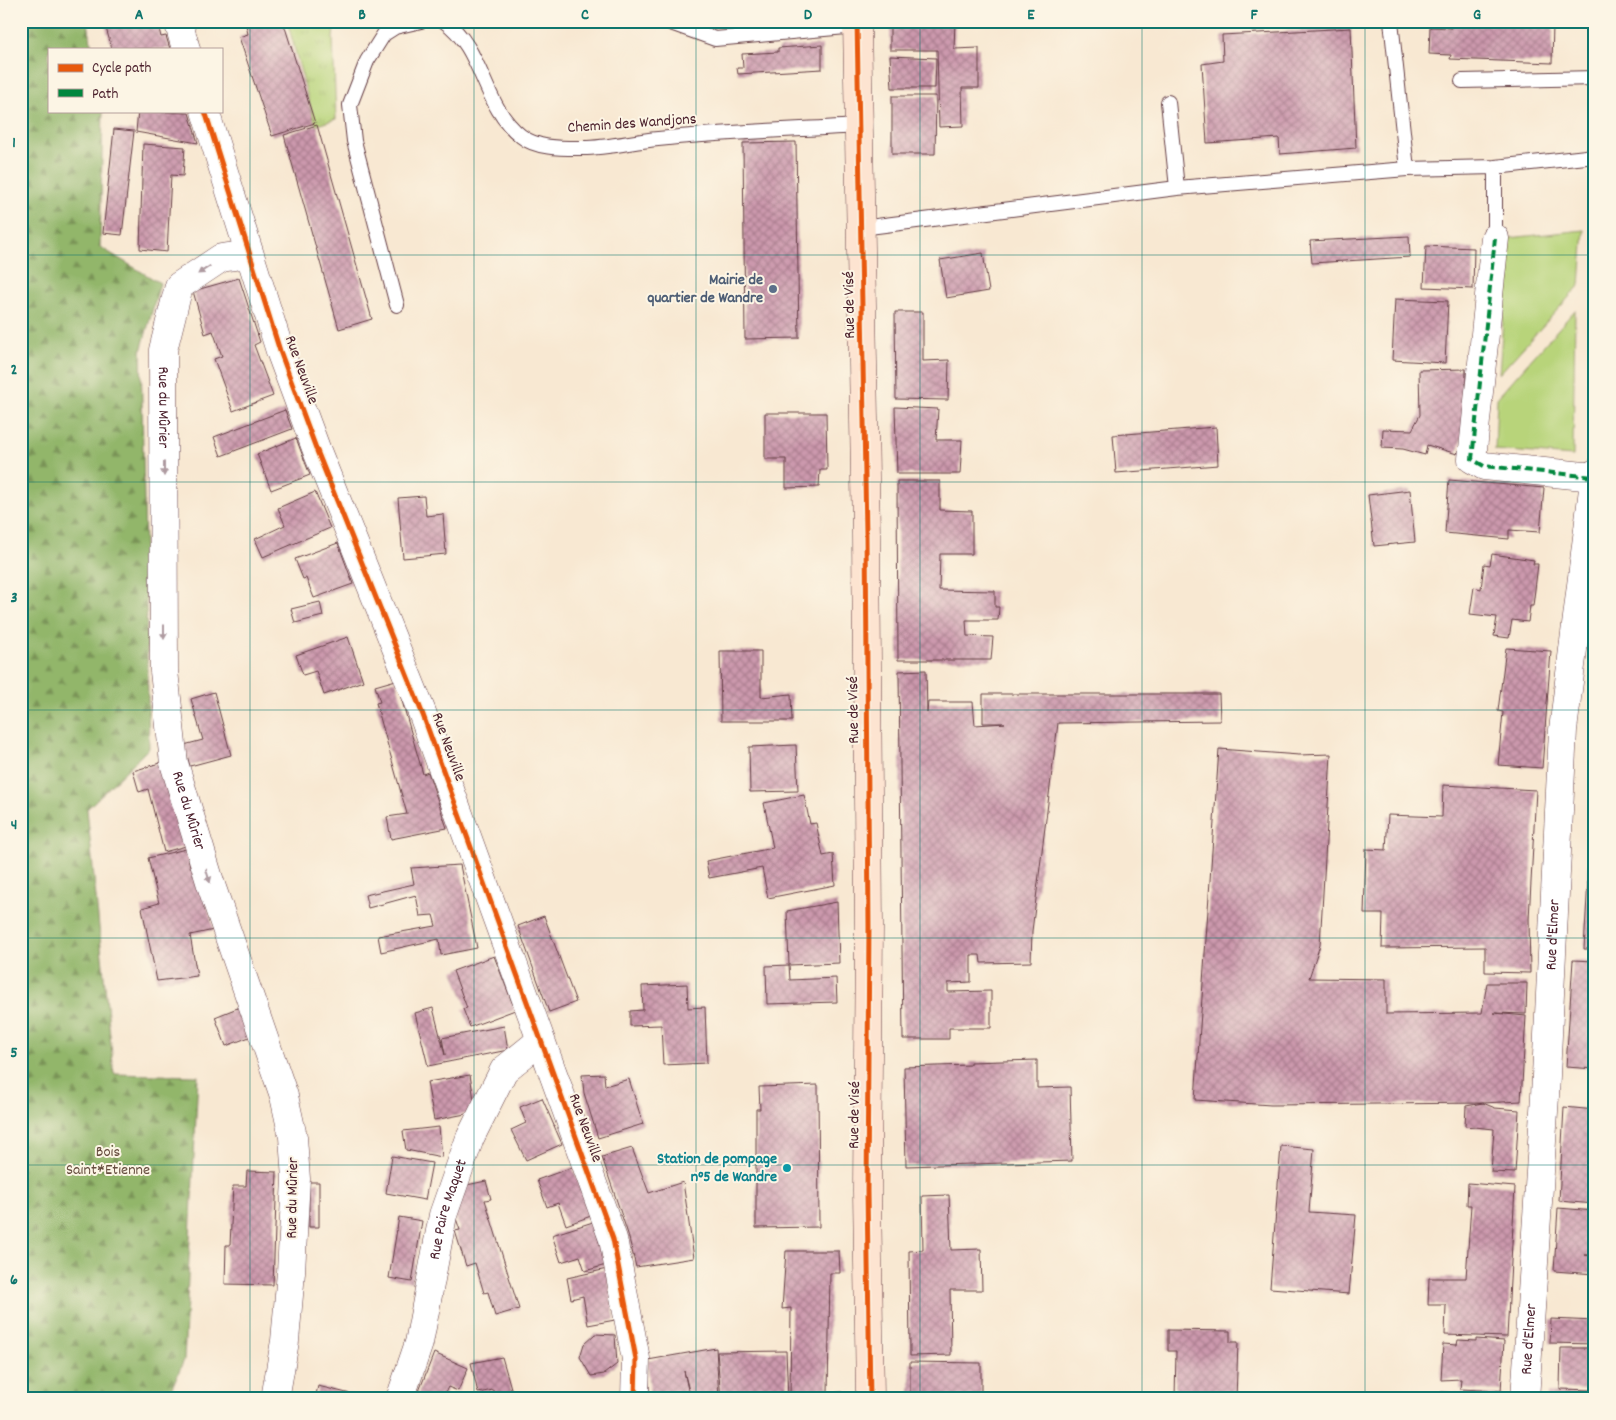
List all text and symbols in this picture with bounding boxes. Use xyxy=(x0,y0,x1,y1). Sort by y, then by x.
text: A xyxy=(135,4,144,27)
text: B xyxy=(358,4,366,27)
text: C xyxy=(581,4,589,27)
text: D xyxy=(804,4,813,27)
text: E xyxy=(1027,4,1035,27)
text: F xyxy=(1250,4,1258,27)
text: G xyxy=(1473,4,1481,27)
legend xyxy=(48,48,222,112)
text: Cycle path xyxy=(92,58,152,80)
text: Path xyxy=(92,84,118,106)
street label: Chemin des Wandjons xyxy=(567,108,698,140)
text: 1 xyxy=(12,132,16,155)
one-way arrow xyxy=(197,265,211,274)
place label: Mairie de quartier de Wandre xyxy=(647,269,763,310)
street label: Rue de Visé xyxy=(838,271,862,339)
marker: Mairie de quartier de Wandre xyxy=(767,283,779,295)
street label: Rue Neuville xyxy=(278,332,324,408)
text: 2 xyxy=(11,359,18,382)
street label: Rue du Mûrier xyxy=(152,366,175,448)
one-way arrow xyxy=(160,461,168,477)
text: 3 xyxy=(10,587,18,610)
one-way arrow xyxy=(160,624,168,640)
street label: Rue de Visé xyxy=(842,676,866,744)
street label: Rue Neuville xyxy=(425,709,471,785)
street label: Rue du Mûrier xyxy=(166,768,211,853)
text: 4 xyxy=(11,814,17,837)
one-way arrow xyxy=(204,869,212,884)
street label: Rue d'Elmer xyxy=(1540,899,1566,971)
text: 5 xyxy=(10,1042,18,1065)
street label: Rue de Visé xyxy=(843,1081,867,1149)
street label: Rue Neuville xyxy=(562,1090,608,1166)
park label: Bois Saint*Etienne xyxy=(66,1141,150,1182)
place label: Station de pompage n°5 de Wandre xyxy=(657,1148,777,1189)
street label: Rue Paire Maquet xyxy=(423,1156,473,1262)
street label: Rue du Mûrier xyxy=(281,1157,305,1239)
marker: Station de pompage n°5 de Wandre xyxy=(781,1162,793,1174)
text: 6 xyxy=(10,1269,18,1292)
street label: Rue d'Elmer xyxy=(1515,1303,1543,1375)

